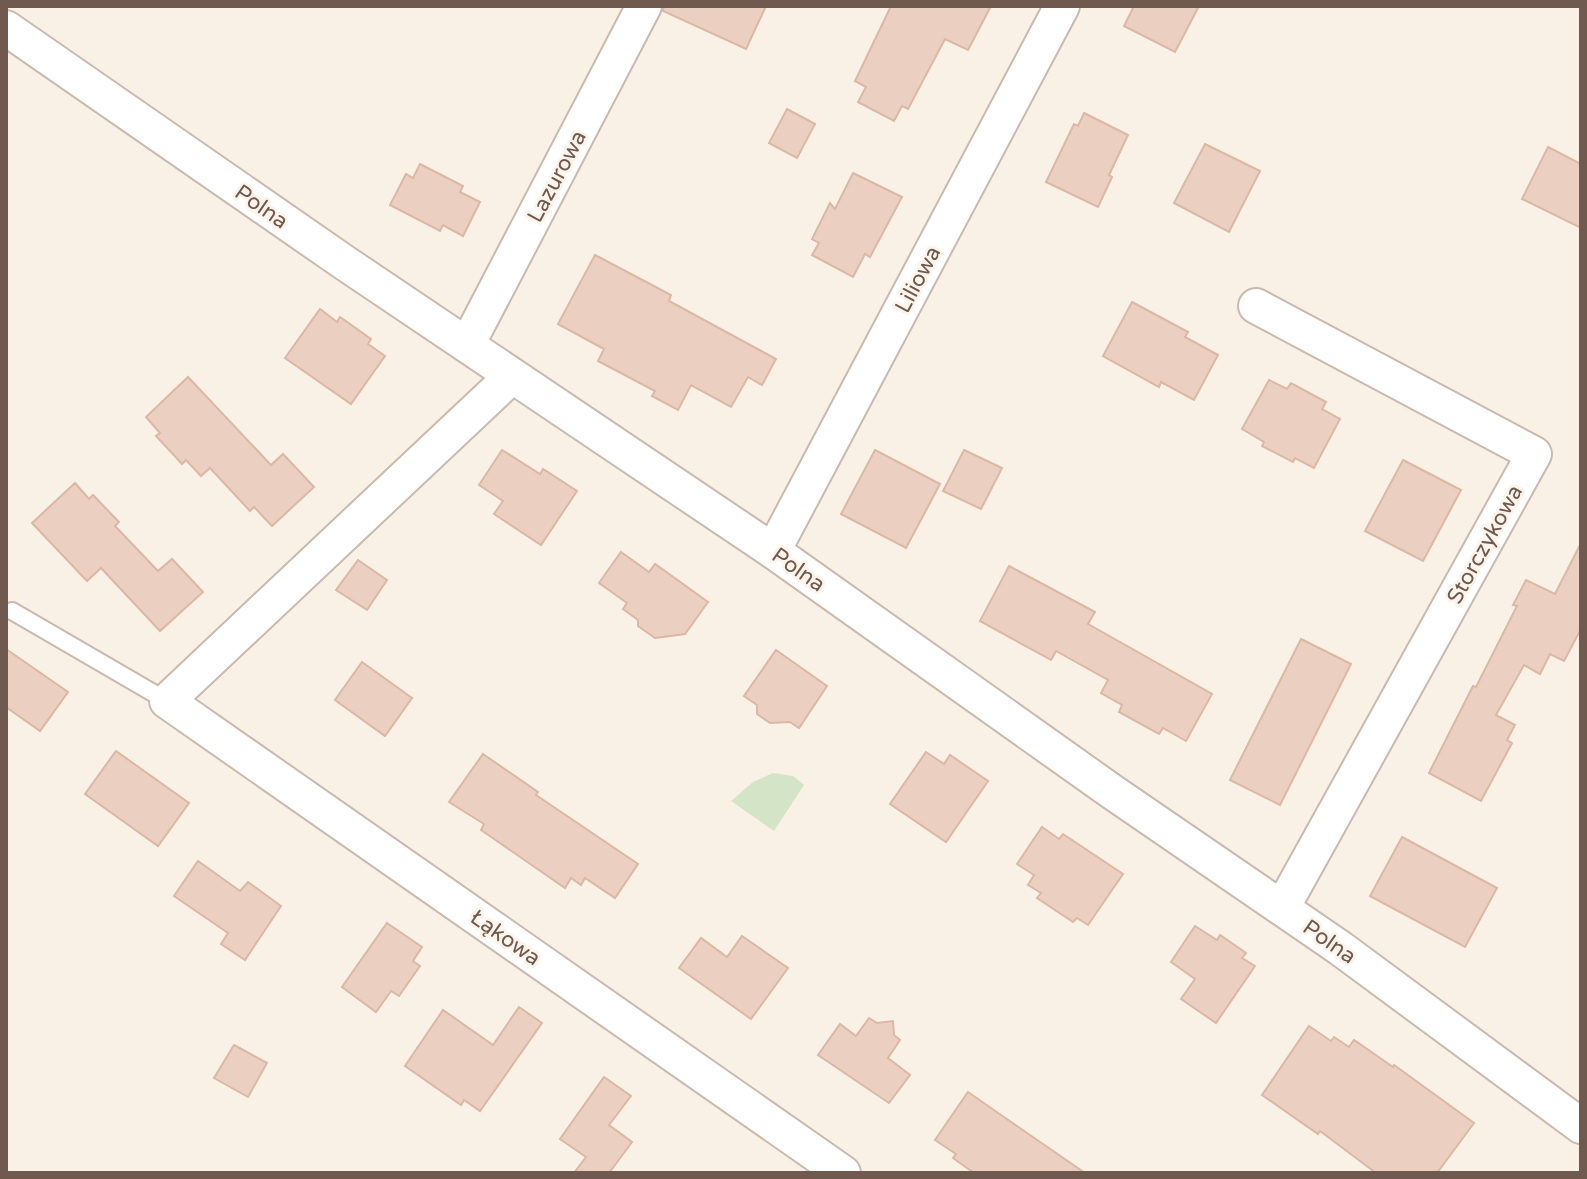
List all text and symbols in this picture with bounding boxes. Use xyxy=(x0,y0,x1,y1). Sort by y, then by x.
street label: Lazurowa xyxy=(522,126,592,227)
street label: Polna xyxy=(230,179,293,234)
street label: Liliowa xyxy=(890,242,946,317)
street label: Storczykowa xyxy=(1442,480,1528,608)
street label: Polna xyxy=(767,542,830,597)
street label: Łąkowa xyxy=(465,904,546,971)
street label: Polna xyxy=(1298,914,1361,969)

